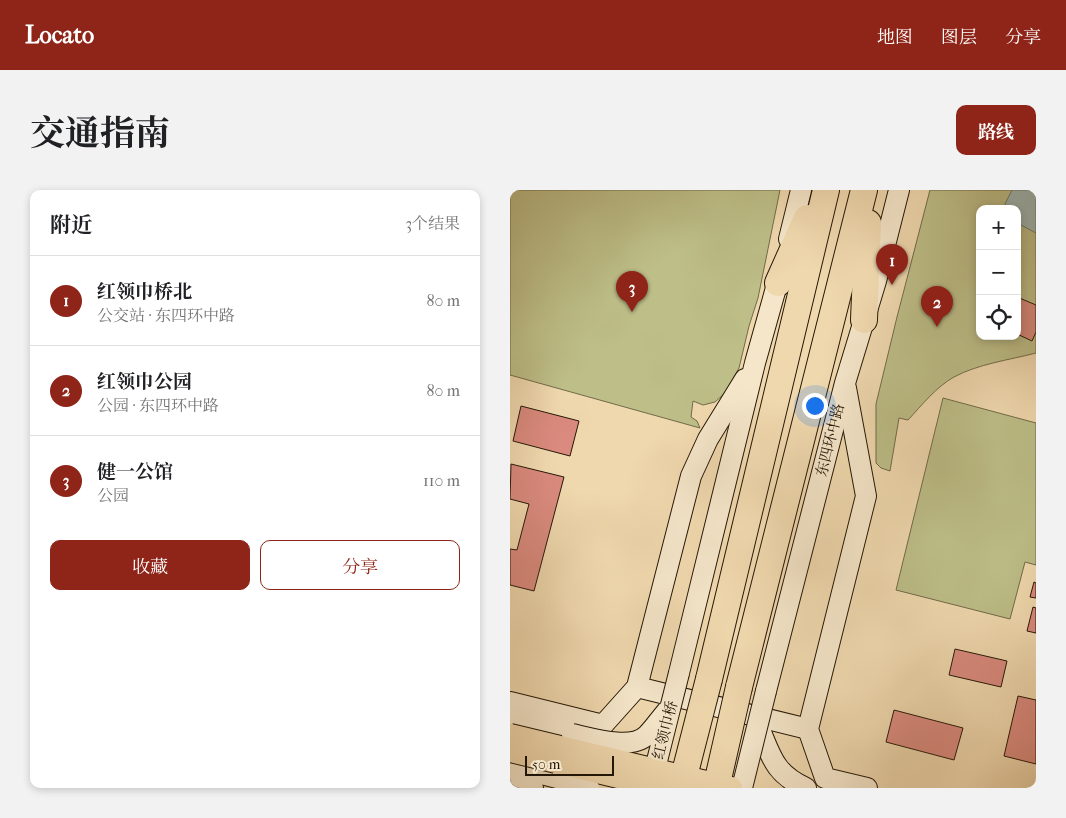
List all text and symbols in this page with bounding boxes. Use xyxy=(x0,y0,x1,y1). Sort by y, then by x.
text: Locato xyxy=(25,21,94,49)
text: 地图 xyxy=(877,27,913,48)
text: 图层 xyxy=(941,27,977,48)
text: 分享 xyxy=(1005,27,1041,48)
button: 路线 xyxy=(956,105,1036,155)
text: 交通指南 xyxy=(30,113,170,154)
map controls xyxy=(976,205,1021,340)
button: + xyxy=(976,205,1021,250)
text: 附近 xyxy=(50,213,92,237)
text: 3个结果 xyxy=(405,214,460,233)
pin: 1 xyxy=(876,244,908,285)
button: − xyxy=(976,250,1021,295)
pin: 3 xyxy=(616,271,648,312)
text: 红领巾桥北 xyxy=(97,281,192,303)
pin: 2 xyxy=(921,286,953,327)
text: 1 xyxy=(63,291,69,310)
text: 80 m xyxy=(426,291,460,310)
button: locate xyxy=(976,295,1021,340)
text: 公交站 · 东四环中路 xyxy=(97,306,235,325)
text: 红领巾公园 xyxy=(97,371,192,393)
text: 2 xyxy=(62,381,70,400)
text: 80 m xyxy=(426,381,460,400)
your location xyxy=(802,393,828,419)
text: 公园 · 东四环中路 xyxy=(97,396,219,415)
street label: 东四环中路 xyxy=(812,401,848,479)
text: 健一公馆 xyxy=(97,461,173,483)
text: 3 xyxy=(63,471,69,490)
text: 110 m xyxy=(423,471,460,490)
text: 公园 xyxy=(97,486,129,505)
button: 收藏 xyxy=(50,540,250,590)
button: 分享 xyxy=(260,540,460,590)
street label: 红领巾桥 xyxy=(649,699,681,761)
scale bar xyxy=(525,753,614,776)
text: 50 m xyxy=(532,756,560,773)

